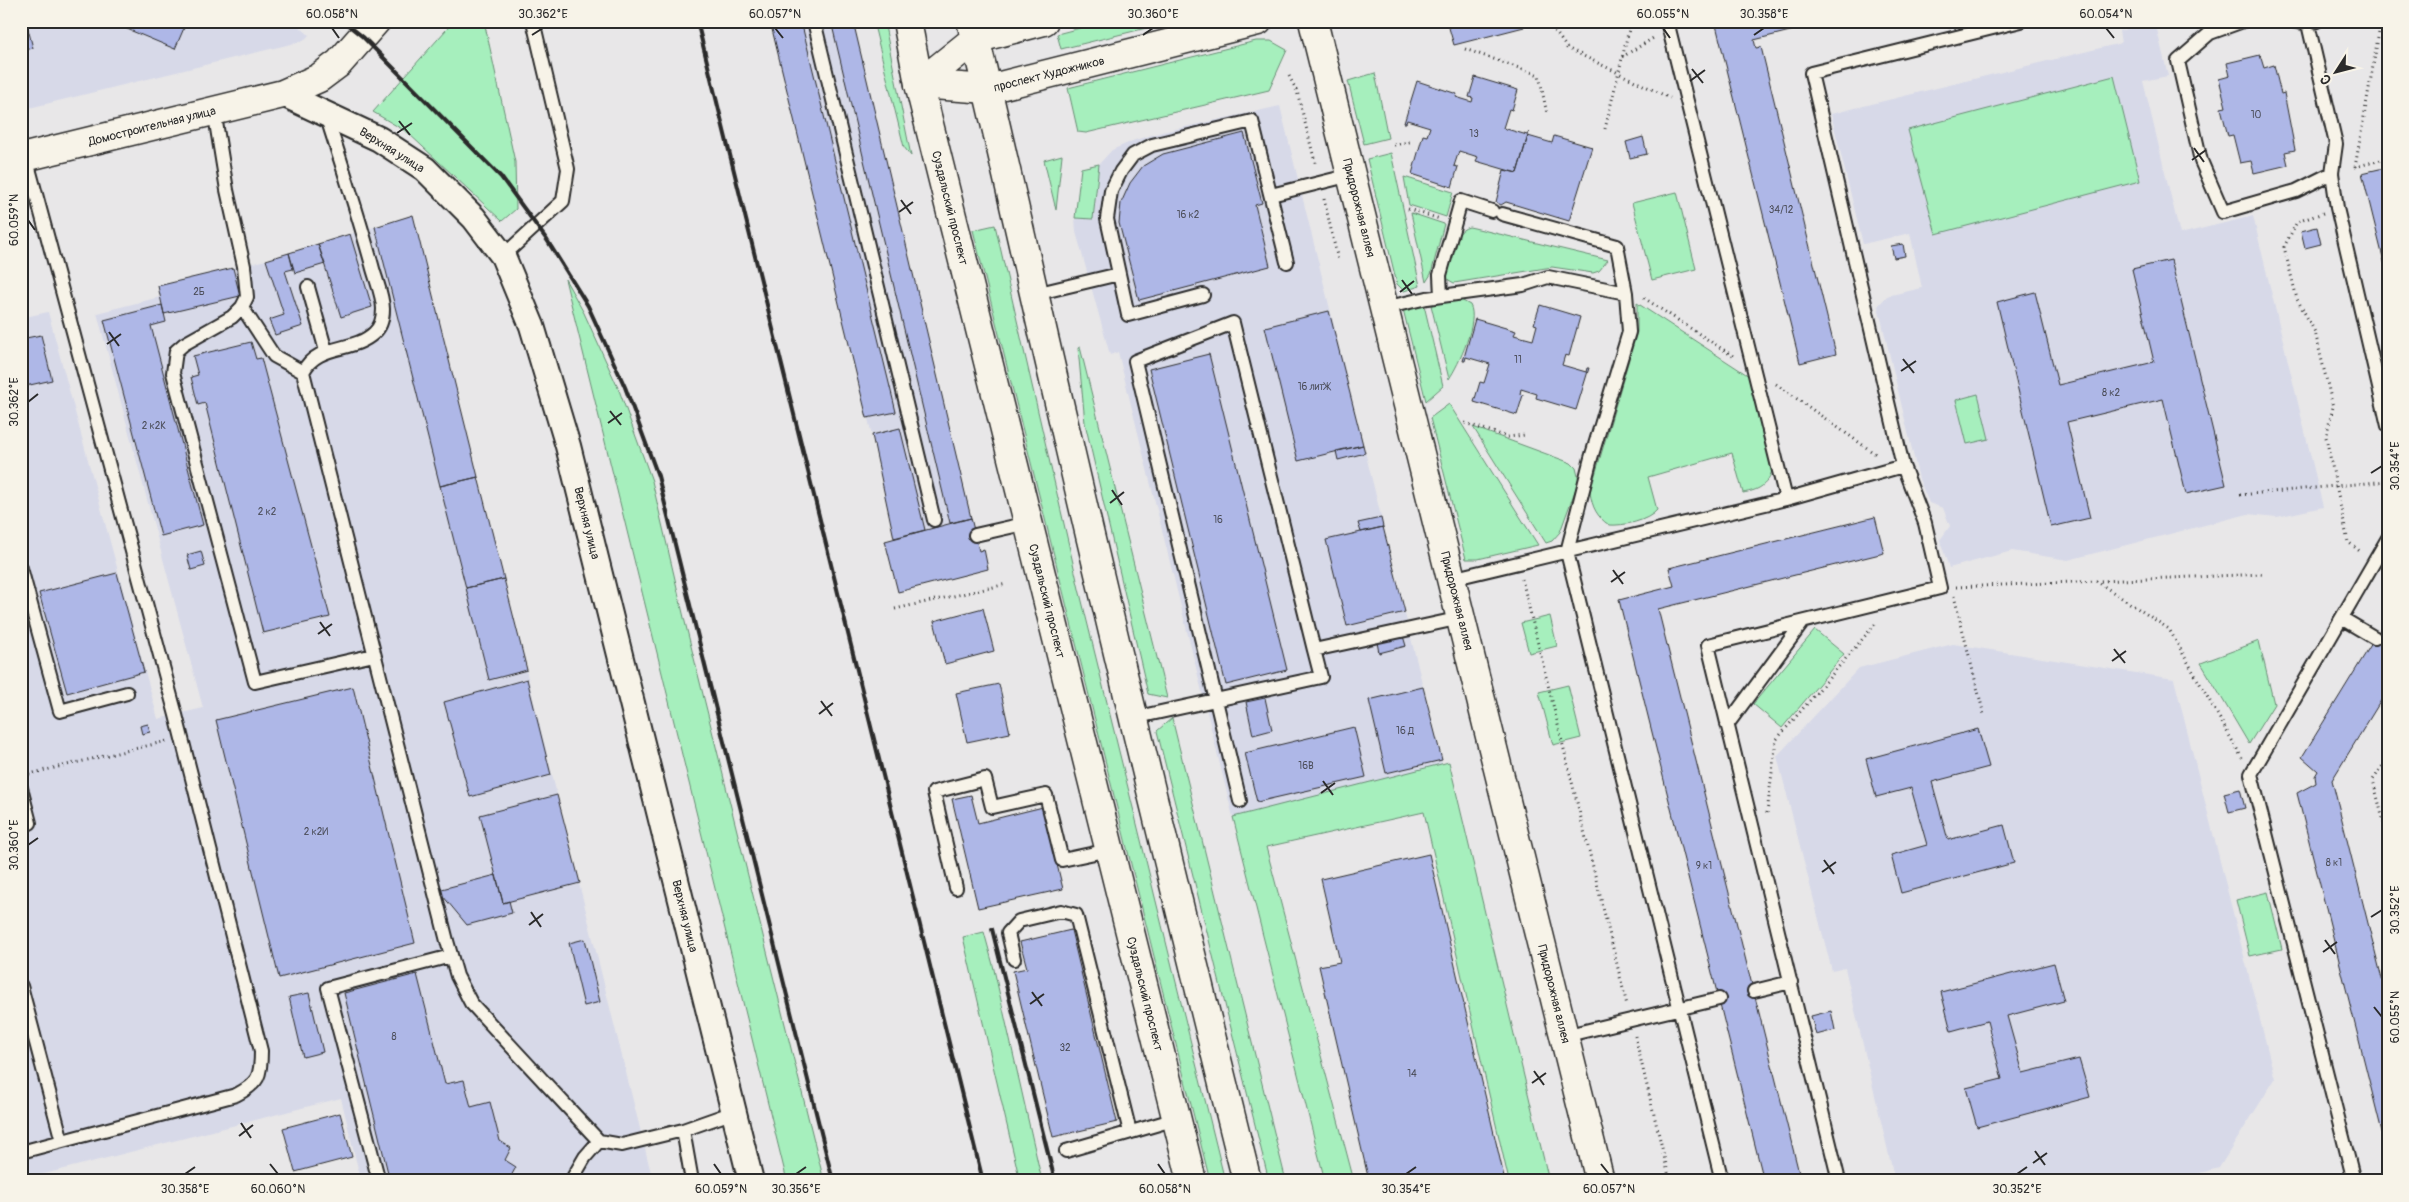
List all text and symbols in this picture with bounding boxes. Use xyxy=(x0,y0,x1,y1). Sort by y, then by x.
text: 60.058°N xyxy=(306,7,358,22)
text: 30.362°E xyxy=(518,7,568,22)
text: 60.057°N xyxy=(749,7,801,22)
text: 30.360°E xyxy=(1128,7,1178,22)
text: 60.055°N xyxy=(1637,7,1689,22)
text: 30.358°E xyxy=(1740,7,1788,22)
text: 60.054°N xyxy=(2080,7,2132,22)
north arrow xyxy=(2312,48,2362,98)
street label: проспект Художников xyxy=(992,53,1106,96)
text: С xyxy=(2316,71,2335,88)
street label: Домостроительная улица xyxy=(86,103,218,150)
house number: 10 xyxy=(2251,109,2262,121)
street label: Верхняя улица xyxy=(356,124,427,177)
house number: 13 xyxy=(1469,128,1479,140)
street label: Суздальский проспект xyxy=(928,149,971,267)
street label: Придорожная аллея xyxy=(1339,157,1378,259)
text: 60.059°N xyxy=(7,194,22,246)
house number: 34/12 xyxy=(1769,204,1794,216)
house number: 16 к2 xyxy=(1177,209,1200,221)
house number: 2Б xyxy=(193,286,205,298)
house number: 11 xyxy=(1514,354,1522,366)
text: 30.362°E xyxy=(7,377,22,427)
house number: 16 литЖ xyxy=(1298,381,1331,393)
house number: 8 к2 xyxy=(2102,387,2120,399)
house number: 2 к2К xyxy=(142,420,166,432)
text: 30.354°E xyxy=(2388,441,2403,491)
street label: Верхняя улица xyxy=(570,485,603,561)
house number: 2 к2 xyxy=(258,506,277,518)
house number: 16 xyxy=(1213,514,1223,526)
street label: Суздальский проспект xyxy=(1025,542,1068,660)
street label: Придорожная аллея xyxy=(1437,550,1476,652)
house number: 16 Д xyxy=(1396,725,1415,737)
house number: 16В xyxy=(1298,760,1314,772)
text: 30.360°E xyxy=(7,820,22,870)
house number: 2 к2И xyxy=(304,826,328,838)
house number: 8 к1 xyxy=(2326,857,2342,869)
house number: 9 к1 xyxy=(1696,860,1712,872)
street label: Верхняя улица xyxy=(668,878,701,954)
text: 30.352°E xyxy=(2388,886,2403,934)
street label: Суздальский проспект xyxy=(1123,935,1166,1053)
street label: Придорожная аллея xyxy=(1534,943,1573,1045)
text: 60.055°N xyxy=(2388,991,2403,1043)
house number: 8 xyxy=(391,1031,397,1043)
house number: 32 xyxy=(1059,1042,1071,1054)
house number: 14 xyxy=(1407,1068,1417,1080)
text: 30.358°E xyxy=(161,1182,209,1197)
text: 60.060°N xyxy=(251,1182,305,1197)
text: 60.059°N xyxy=(695,1182,747,1197)
text: 30.356°E xyxy=(771,1182,821,1197)
text: 60.058°N xyxy=(1139,1182,1191,1197)
text: 30.354°E xyxy=(1381,1182,1431,1197)
text: 60.057°N xyxy=(1583,1182,1635,1197)
text: 30.352°E xyxy=(1993,1182,2041,1197)

